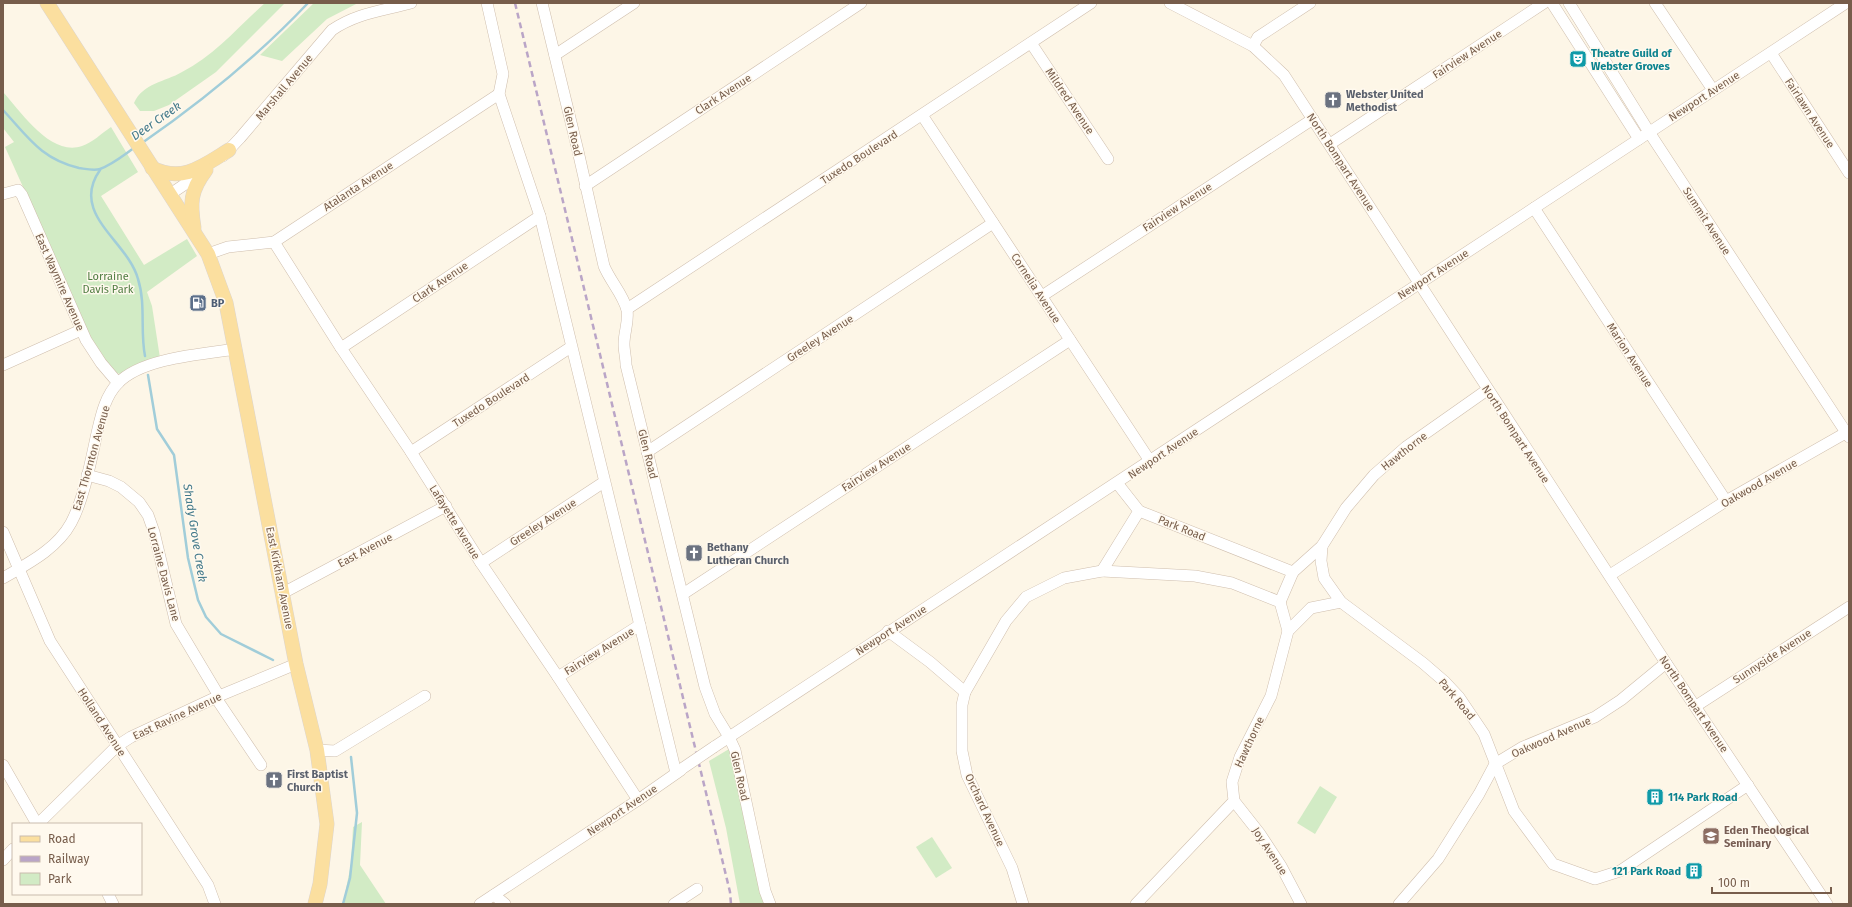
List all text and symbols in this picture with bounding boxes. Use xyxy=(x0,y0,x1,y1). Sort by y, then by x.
street label: Fairview Avenue xyxy=(1430,27,1504,82)
place label: Theatre Guild of Webster Groves xyxy=(1591,47,1673,73)
theatre icon: Theatre Guild of Webster Groves xyxy=(1568,49,1588,69)
street label: Marshall Avenue xyxy=(253,52,316,123)
street label: Mildred Avenue xyxy=(1043,66,1097,137)
street label: Newport Avenue xyxy=(1666,69,1742,124)
street label: Clark Avenue xyxy=(693,71,754,117)
street label: Fairlawn Avenue xyxy=(1782,76,1837,151)
place label: Webster United Methodist xyxy=(1346,88,1424,114)
church icon: Webster United Methodist xyxy=(1323,90,1343,110)
water label: Deer Creek xyxy=(129,99,184,143)
street label: Glen Road xyxy=(560,105,585,157)
street label: North Bompart Avenue xyxy=(1304,111,1377,214)
street label: Tuxedo Boulevard xyxy=(818,128,900,187)
street label: Atalanta Avenue xyxy=(321,159,396,214)
street label: Fairview Avenue xyxy=(1140,180,1214,235)
street label: Summit Avenue xyxy=(1680,185,1733,257)
street label: East Waymire Avenue xyxy=(32,231,87,333)
street label: Newport Avenue xyxy=(1395,247,1471,302)
street label: Cornelia Avenue xyxy=(1008,251,1063,326)
street label: Clark Avenue xyxy=(410,259,471,306)
park label: Lorraine Davis Park xyxy=(82,270,134,296)
fuel station icon: BP xyxy=(188,293,208,313)
place label: BP xyxy=(211,297,225,310)
street label: Greeley Avenue xyxy=(785,312,856,365)
street label: Marion Avenue xyxy=(1604,321,1655,390)
street label: Tuxedo Boulevard xyxy=(450,371,532,430)
street label: North Bompart Avenue xyxy=(1479,383,1552,486)
street label: East Thornton Avenue xyxy=(70,404,113,512)
street label: Newport Avenue xyxy=(1126,425,1201,482)
street label: Glen Road xyxy=(635,428,660,480)
street label: Hawthorne xyxy=(1379,429,1430,473)
street label: Fairview Avenue xyxy=(839,440,913,495)
street label: Oakwood Avenue xyxy=(1719,456,1800,511)
water label: Shady Grove Creek xyxy=(180,482,210,584)
street label: Lafayette Avenue xyxy=(426,483,483,562)
street label: Greeley Avenue xyxy=(508,496,579,549)
street label: Park Road xyxy=(1156,513,1207,544)
street label: Lorraine Davis Lane xyxy=(145,525,182,623)
street label: East Kirkham Avenue xyxy=(263,526,296,631)
street label: East Avenue xyxy=(336,531,395,570)
place label: Bethany Lutheran Church xyxy=(707,541,789,567)
church icon: Bethany Lutheran Church xyxy=(684,543,704,563)
street label: Newport Avenue xyxy=(853,603,929,658)
street label: Fairview Avenue xyxy=(562,625,637,678)
street label: Sunnyside Avenue xyxy=(1731,626,1814,687)
street label: North Bompart Avenue xyxy=(1656,653,1731,755)
street label: Park Road xyxy=(1436,676,1478,723)
street label: Holland Avenue xyxy=(75,686,128,759)
street label: East Ravine Avenue xyxy=(131,690,224,743)
street label: Oakwood Avenue xyxy=(1509,714,1593,761)
street label: Hawthorne xyxy=(1232,715,1267,770)
street label: Glen Road xyxy=(727,750,752,802)
place label: First Baptist Church xyxy=(287,768,349,794)
church icon: First Baptist Church xyxy=(264,770,284,790)
street label: Orchard Avenue xyxy=(962,772,1007,849)
street label: Newport Avenue xyxy=(585,782,660,839)
building icon: 114 Park Road xyxy=(1645,787,1665,807)
place label: 114 Park Road xyxy=(1668,791,1738,804)
legend xyxy=(12,823,142,895)
place label: Eden Theological Seminary xyxy=(1724,824,1810,850)
street label: Joy Avenue xyxy=(1249,825,1290,878)
school or university icon: Eden Theological Seminary xyxy=(1701,826,1721,846)
text: Road xyxy=(48,832,76,846)
text: Railway xyxy=(48,852,89,866)
building icon: 121 Park Road xyxy=(1684,861,1704,881)
place label: 121 Park Road xyxy=(1612,865,1681,878)
scale bar xyxy=(1712,869,1831,895)
text: Park xyxy=(48,872,72,886)
text: 100 m xyxy=(1718,876,1750,890)

